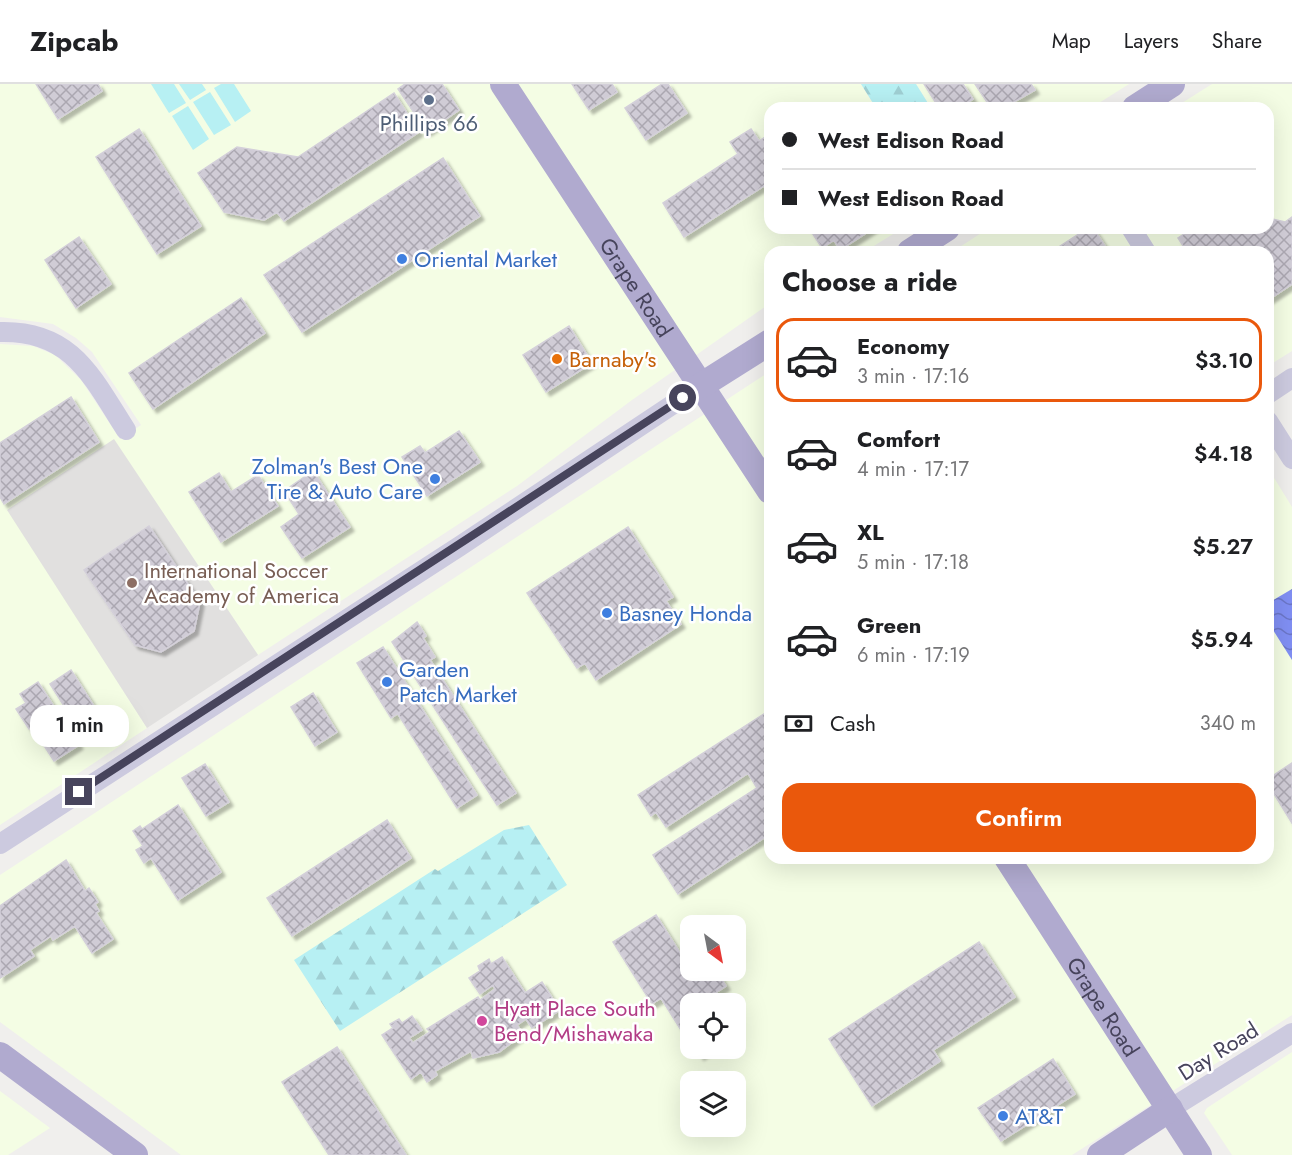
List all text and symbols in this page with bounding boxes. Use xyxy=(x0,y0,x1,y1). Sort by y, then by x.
text: Zipcab xyxy=(30,21,119,62)
text: Map xyxy=(1052,26,1091,56)
text: Layers xyxy=(1124,26,1179,56)
text: Share xyxy=(1212,26,1262,56)
marker: Phillips 66 xyxy=(422,93,436,107)
place label: Phillips 66 xyxy=(380,107,478,139)
text: West Edison Road xyxy=(818,124,1004,156)
text: West Edison Road xyxy=(818,182,1004,214)
street label: Grape Road xyxy=(592,231,681,343)
place label: Oriental Market xyxy=(414,243,558,275)
marker: Oriental Market xyxy=(395,252,409,266)
text: Choose a ride xyxy=(782,262,957,301)
text: Economy xyxy=(857,330,949,362)
icon: car xyxy=(785,333,839,387)
place label: Barnaby's xyxy=(569,343,656,375)
text: $3.10 xyxy=(1195,344,1253,376)
marker: Barnaby's xyxy=(550,352,564,366)
text: 3 min · 17:16 xyxy=(857,362,969,391)
route start xyxy=(669,384,696,411)
text: Comfort xyxy=(857,423,940,455)
icon: car xyxy=(785,426,839,480)
text: $4.18 xyxy=(1194,437,1253,469)
place label: Zolman's Best One Tire & Auto Care xyxy=(252,450,423,507)
text: 4 min · 17:17 xyxy=(857,455,969,484)
marker: Zolman's Best One Tire & Auto Care xyxy=(428,472,442,486)
text: XL xyxy=(857,516,884,548)
icon: car xyxy=(785,519,839,573)
text: $5.27 xyxy=(1192,530,1253,562)
text: 5 min · 17:18 xyxy=(857,548,969,577)
place label: International Soccer Academy of America xyxy=(144,554,339,611)
marker: International Soccer Academy of America xyxy=(125,576,139,590)
place label: Basney Honda xyxy=(619,597,752,629)
marker: Basney Honda xyxy=(600,606,614,620)
text: Green xyxy=(857,609,921,641)
icon: car xyxy=(785,612,839,666)
text: $5.94 xyxy=(1190,623,1253,655)
text: 6 min · 17:19 xyxy=(857,641,970,670)
place label: Garden Patch Market xyxy=(399,653,518,710)
marker: Garden Patch Market xyxy=(380,675,394,689)
callout: 1 min xyxy=(29,705,128,747)
icon: cash xyxy=(782,707,815,740)
text: Cash xyxy=(830,707,876,739)
text: 340 m xyxy=(1200,709,1256,738)
text: 1 min xyxy=(55,711,104,740)
route end xyxy=(65,778,92,805)
button: Confirm xyxy=(782,783,1256,852)
north arrow xyxy=(680,915,746,981)
map controls xyxy=(680,915,746,1137)
street label: Grape Road xyxy=(1059,950,1147,1063)
place label: Hyatt Place South Bend/Mishawaka xyxy=(494,992,656,1049)
button: locate xyxy=(680,993,746,1059)
marker: Hyatt Place South Bend/Mishawaka xyxy=(475,1014,489,1028)
street label: Day Road xyxy=(1172,1014,1264,1088)
button: layers xyxy=(680,1071,746,1137)
place label: AT&T xyxy=(1015,1100,1064,1132)
marker: AT&T xyxy=(996,1109,1010,1123)

